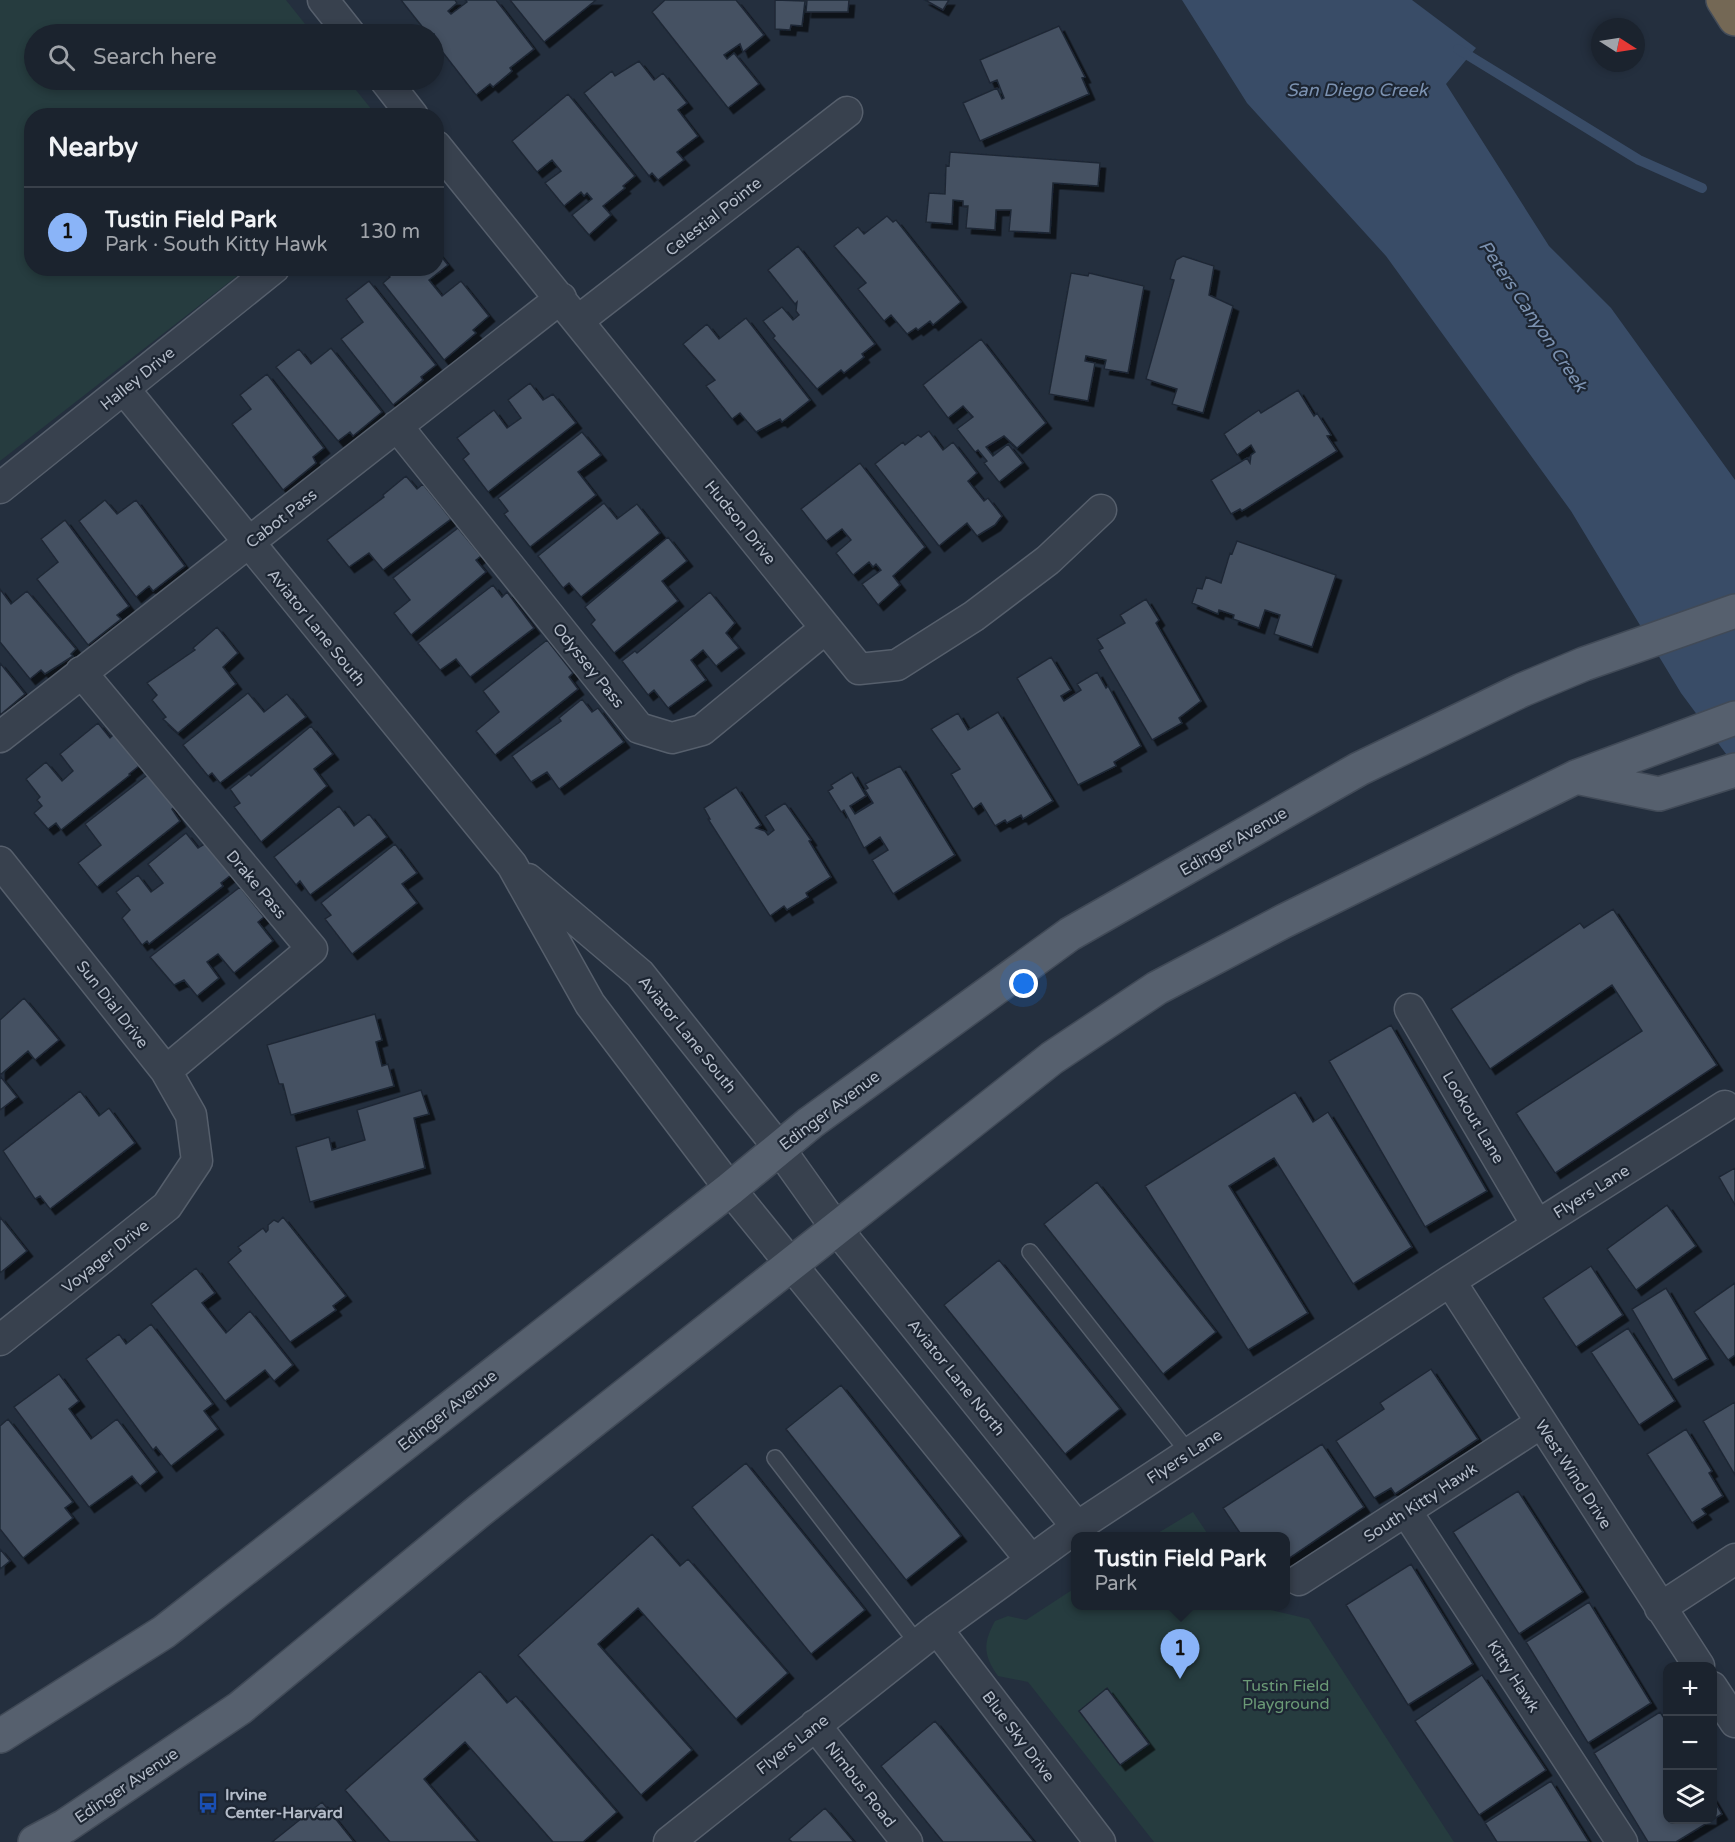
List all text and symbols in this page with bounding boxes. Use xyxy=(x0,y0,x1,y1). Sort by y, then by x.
north arrow xyxy=(1591,18,1645,72)
search box xyxy=(24,24,444,90)
icon: search xyxy=(45,41,78,74)
text: Search here xyxy=(93,44,217,70)
water label: San Diego Creek xyxy=(1286,79,1429,101)
text: Nearby xyxy=(48,132,138,163)
street label: Celestial Pointe xyxy=(661,173,766,261)
text: Tustin Field Park xyxy=(105,207,277,233)
text: 1 xyxy=(61,220,74,244)
text: 130 m xyxy=(359,220,420,244)
text: Park · South Kitty Hawk xyxy=(105,233,327,257)
water label: Peters Canyon Creek xyxy=(1474,236,1593,397)
street label: Halley Drive xyxy=(96,343,179,415)
street label: Hudson Drive xyxy=(700,477,780,569)
street label: Cabot Pass xyxy=(242,485,321,553)
street label: Aviator Lane South xyxy=(263,565,370,690)
street label: Odyssey Pass xyxy=(548,619,628,712)
street label: Edinger Avenue xyxy=(1176,803,1291,881)
street label: Drake Pass xyxy=(222,846,291,923)
street label: Sun Dial Drive xyxy=(72,957,153,1052)
your location xyxy=(1009,969,1038,998)
street label: Aviator Lane South xyxy=(634,972,741,1097)
street label: Edinger Avenue xyxy=(775,1067,884,1155)
street label: Lookout Lane xyxy=(1438,1068,1509,1167)
street label: Flyers Lane xyxy=(1550,1161,1633,1223)
street label: Voyager Drive xyxy=(58,1216,153,1298)
street label: Aviator Lane North xyxy=(903,1315,1009,1440)
street label: Edinger Avenue xyxy=(394,1366,501,1456)
street label: West Wind Drive xyxy=(1531,1416,1616,1533)
street label: Flyers Lane xyxy=(1143,1425,1226,1489)
street label: South Kitty Hawk xyxy=(1360,1459,1481,1547)
popup xyxy=(1071,1532,1290,1610)
text: Tustin Field Park xyxy=(1094,1546,1267,1572)
text: Park xyxy=(1094,1572,1137,1596)
pin: 1 xyxy=(1160,1630,1200,1679)
street label: Kitty Hawk xyxy=(1482,1637,1544,1717)
map controls xyxy=(1663,1662,1717,1824)
button: + xyxy=(1663,1662,1717,1716)
park label: Tustin Field Playground xyxy=(1242,1676,1330,1714)
street label: Blue Sky Drive xyxy=(978,1687,1059,1786)
street label: Flyers Lane xyxy=(753,1710,833,1779)
button: − xyxy=(1663,1716,1717,1770)
street label: Nimbus Road xyxy=(821,1738,900,1831)
street label: Edinger Avenue xyxy=(71,1744,182,1828)
button: layers xyxy=(1663,1770,1717,1824)
place label: Irvine Center-Harvard xyxy=(225,1785,343,1823)
bus stop icon: Irvine Center-Harvard xyxy=(196,1791,220,1815)

